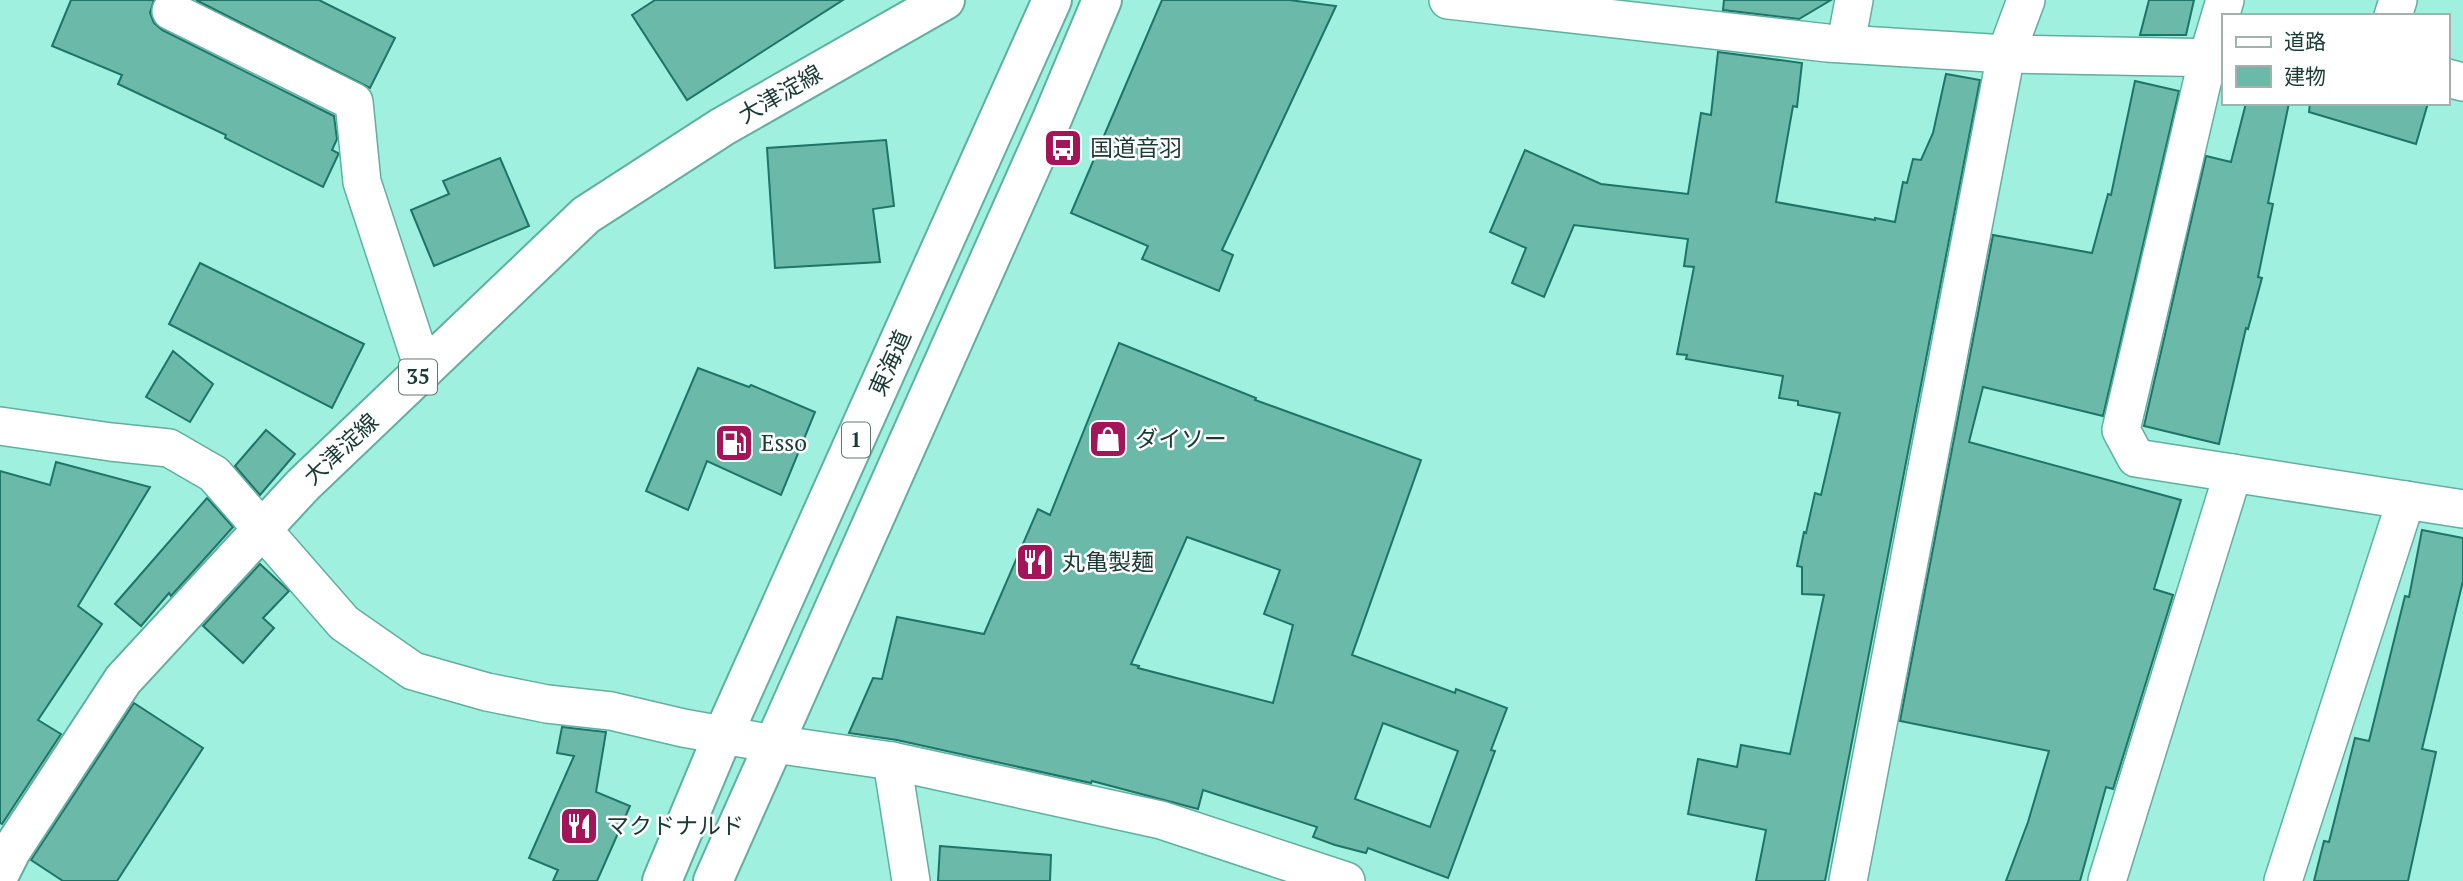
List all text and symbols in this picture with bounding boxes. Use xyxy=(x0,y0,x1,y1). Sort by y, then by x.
legend xyxy=(2222,14,2449,105)
text: 道路 xyxy=(2284,27,2326,55)
street label: 大津淀線 xyxy=(732,57,827,130)
text: 建物 xyxy=(2284,62,2326,90)
bus stop icon: 国道音羽 xyxy=(1042,127,1084,169)
place label: 国道音羽 xyxy=(1090,132,1182,163)
street label: 東海道 xyxy=(861,325,918,401)
road number: 35 xyxy=(399,360,437,394)
street label: 大津淀線 xyxy=(296,406,385,491)
shop icon: ダイソー xyxy=(1087,418,1129,460)
fuel station icon: Esso xyxy=(713,422,755,464)
road number: 1 xyxy=(842,422,870,458)
place label: ダイソー xyxy=(1135,423,1227,454)
place label: Esso xyxy=(761,427,807,458)
restaurant icon: 丸亀製麺 xyxy=(1014,541,1056,583)
place label: 丸亀製麺 xyxy=(1062,546,1154,577)
restaurant icon: マクドナルド xyxy=(558,805,600,847)
place label: マクドナルド xyxy=(606,810,744,841)

